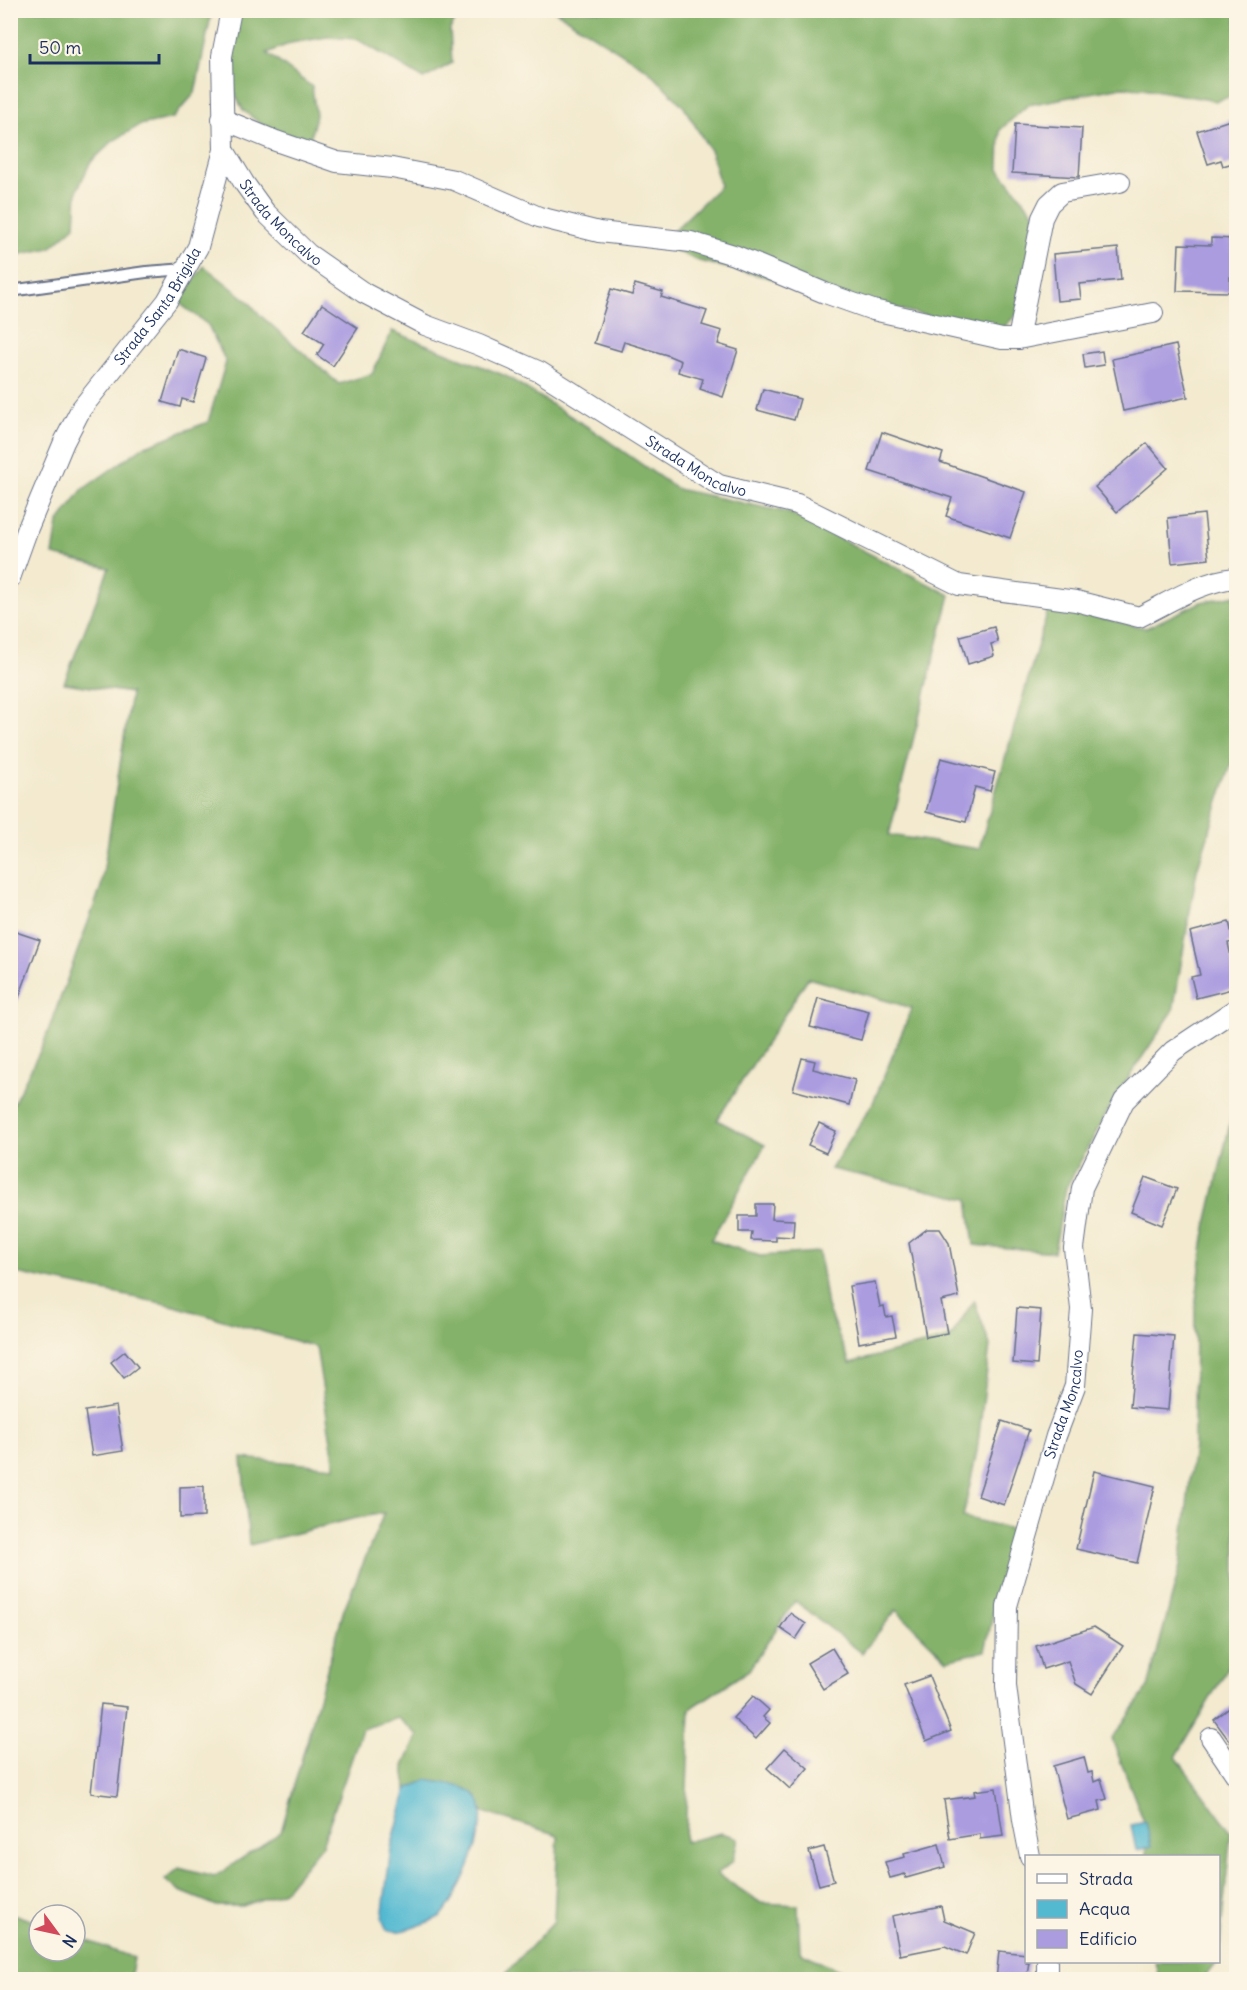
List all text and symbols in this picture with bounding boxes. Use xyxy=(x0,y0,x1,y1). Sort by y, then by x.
scale bar xyxy=(30,27,159,65)
text: 50 m xyxy=(39,36,81,59)
street label: Strada Moncalvo xyxy=(235,175,326,270)
street label: Strada Santa Brigida xyxy=(110,243,205,369)
street label: Strada Moncalvo xyxy=(642,431,748,500)
street label: Strada Moncalvo xyxy=(1040,1349,1087,1461)
legend xyxy=(1025,1855,1220,1963)
text: Strada xyxy=(1079,1867,1133,1890)
text: Acqua xyxy=(1079,1897,1130,1920)
north arrow xyxy=(27,1903,87,1963)
text: Edificio xyxy=(1079,1927,1137,1950)
text: N xyxy=(58,1931,81,1951)

